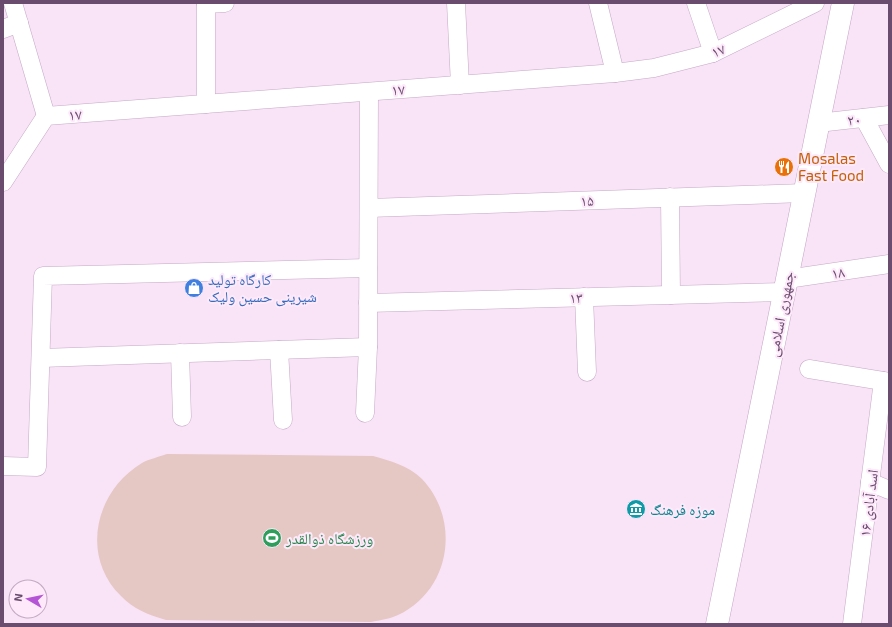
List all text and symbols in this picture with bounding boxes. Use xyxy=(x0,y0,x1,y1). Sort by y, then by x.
street label: ۱۷ xyxy=(708,39,728,61)
street label: ۱۷ xyxy=(391,80,406,98)
street label: ۱۷ xyxy=(68,105,83,123)
street label: ۲۰ xyxy=(846,109,862,129)
place label: Mosalas Fast Food xyxy=(798,149,864,184)
restaurant icon: Mosalas Fast Food xyxy=(773,156,795,178)
street label: ۱۵ xyxy=(580,191,594,209)
street label: ۱۸ xyxy=(830,262,846,282)
street label: جمهوری اسلامی xyxy=(763,269,799,359)
place label: کارگاه تولید شیرینی حسین ولیک xyxy=(208,270,317,307)
shop icon: کارگاه تولید شیرینی حسین ولیک xyxy=(183,277,205,299)
street label: ۱۳ xyxy=(569,288,583,306)
street label: اسد آبادی ۱۶ xyxy=(855,468,883,538)
museum icon: موزه فرهنگ xyxy=(625,498,647,520)
place label: موزه فرهنگ xyxy=(650,500,715,519)
sports icon: ورزشگاه ذوالقدر xyxy=(261,527,283,549)
place label: ورزشگاه ذوالقدر xyxy=(285,529,373,548)
north arrow xyxy=(8,579,48,619)
text: N xyxy=(11,592,25,602)

